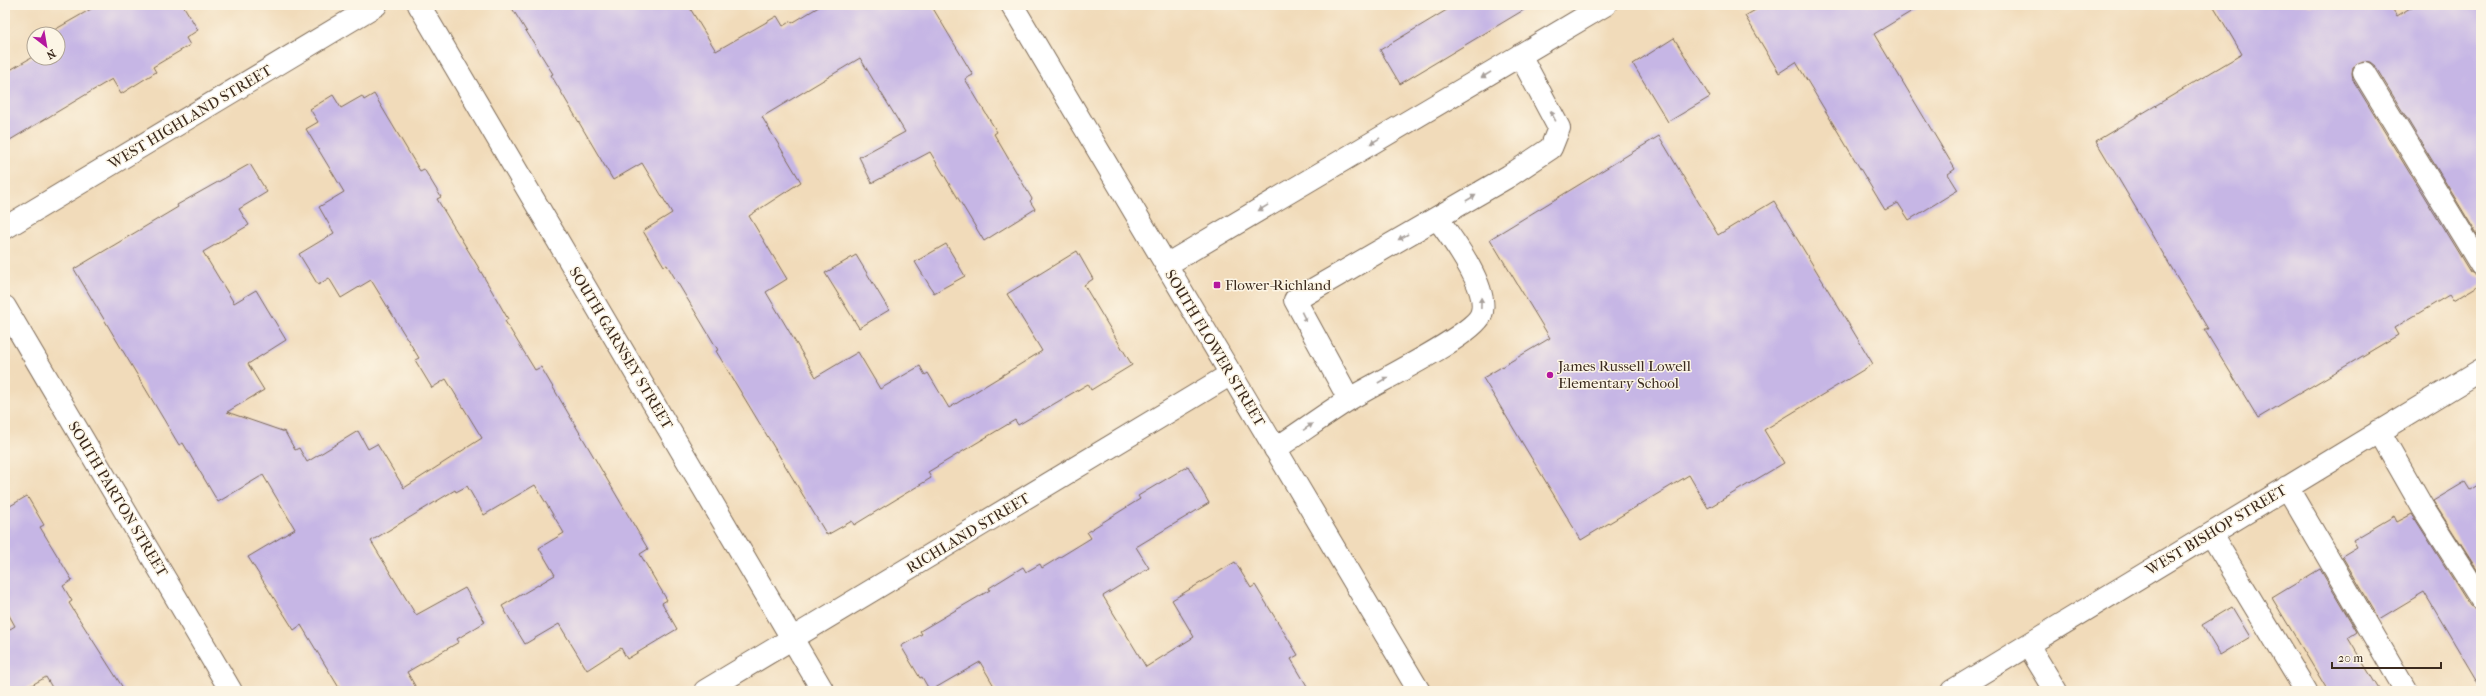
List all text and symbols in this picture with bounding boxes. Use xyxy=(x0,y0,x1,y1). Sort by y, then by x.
north arrow xyxy=(26,26,66,66)
text: N xyxy=(43,46,58,62)
street label: WEST HIGHLAND STREET xyxy=(104,61,276,173)
one-way arrow xyxy=(1481,71,1491,79)
one-way arrow xyxy=(1549,110,1556,122)
one-way arrow xyxy=(1369,138,1381,145)
one-way arrow xyxy=(1465,195,1477,202)
one-way arrow xyxy=(1257,204,1269,211)
one-way arrow xyxy=(1397,234,1409,241)
street label: SOUTH GARNSEY STREET xyxy=(565,264,677,433)
street label: SOUTH FLOWER STREET xyxy=(1161,266,1269,430)
place label: Flower-Richland xyxy=(1225,276,1332,294)
marker: Flower-Richland xyxy=(1212,280,1222,290)
one-way arrow xyxy=(1478,296,1484,309)
one-way arrow xyxy=(1301,311,1307,323)
place label: James Russell Lowell Elementary School xyxy=(1557,357,1691,392)
marker: James Russell Lowell Elementary School xyxy=(1545,370,1555,380)
one-way arrow xyxy=(1377,377,1389,383)
street label: SOUTH PARTON STREET xyxy=(64,418,172,581)
one-way arrow xyxy=(1303,423,1313,431)
street label: WEST BISHOP STREET xyxy=(2141,480,2290,580)
street label: RICHLAND STREET xyxy=(903,489,1034,577)
scale bar xyxy=(2332,644,2441,670)
text: 20 m xyxy=(2338,651,2363,665)

